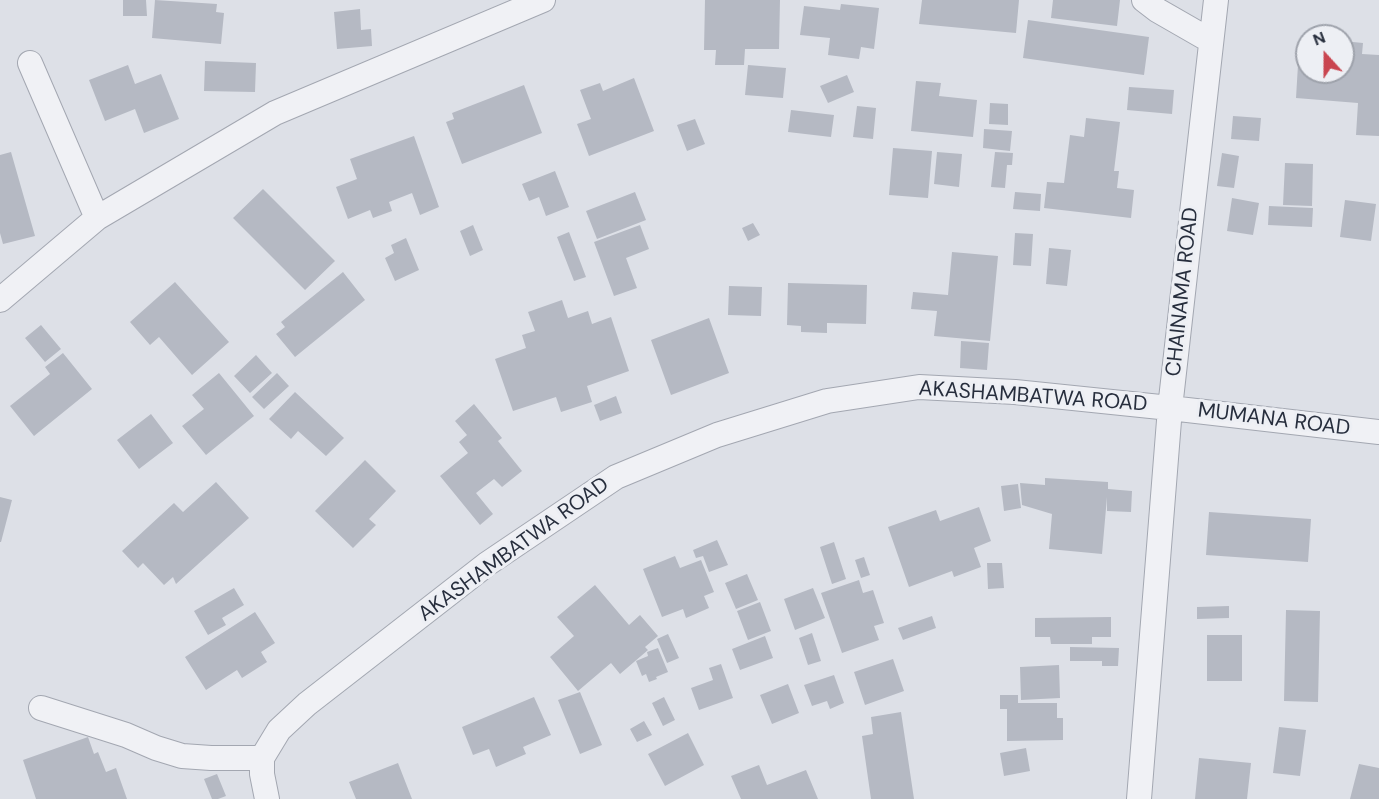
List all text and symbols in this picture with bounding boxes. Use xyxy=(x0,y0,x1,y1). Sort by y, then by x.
north arrow xyxy=(1295,24,1355,84)
text: N xyxy=(1310,27,1328,50)
street label: CHAINAMA ROAD xyxy=(1162,206,1204,378)
street label: AKASHAMBATWA ROAD xyxy=(918,376,1148,418)
street label: MUMANA ROAD xyxy=(1196,398,1352,442)
street label: AKASHAMBATWA ROAD xyxy=(414,472,614,628)

